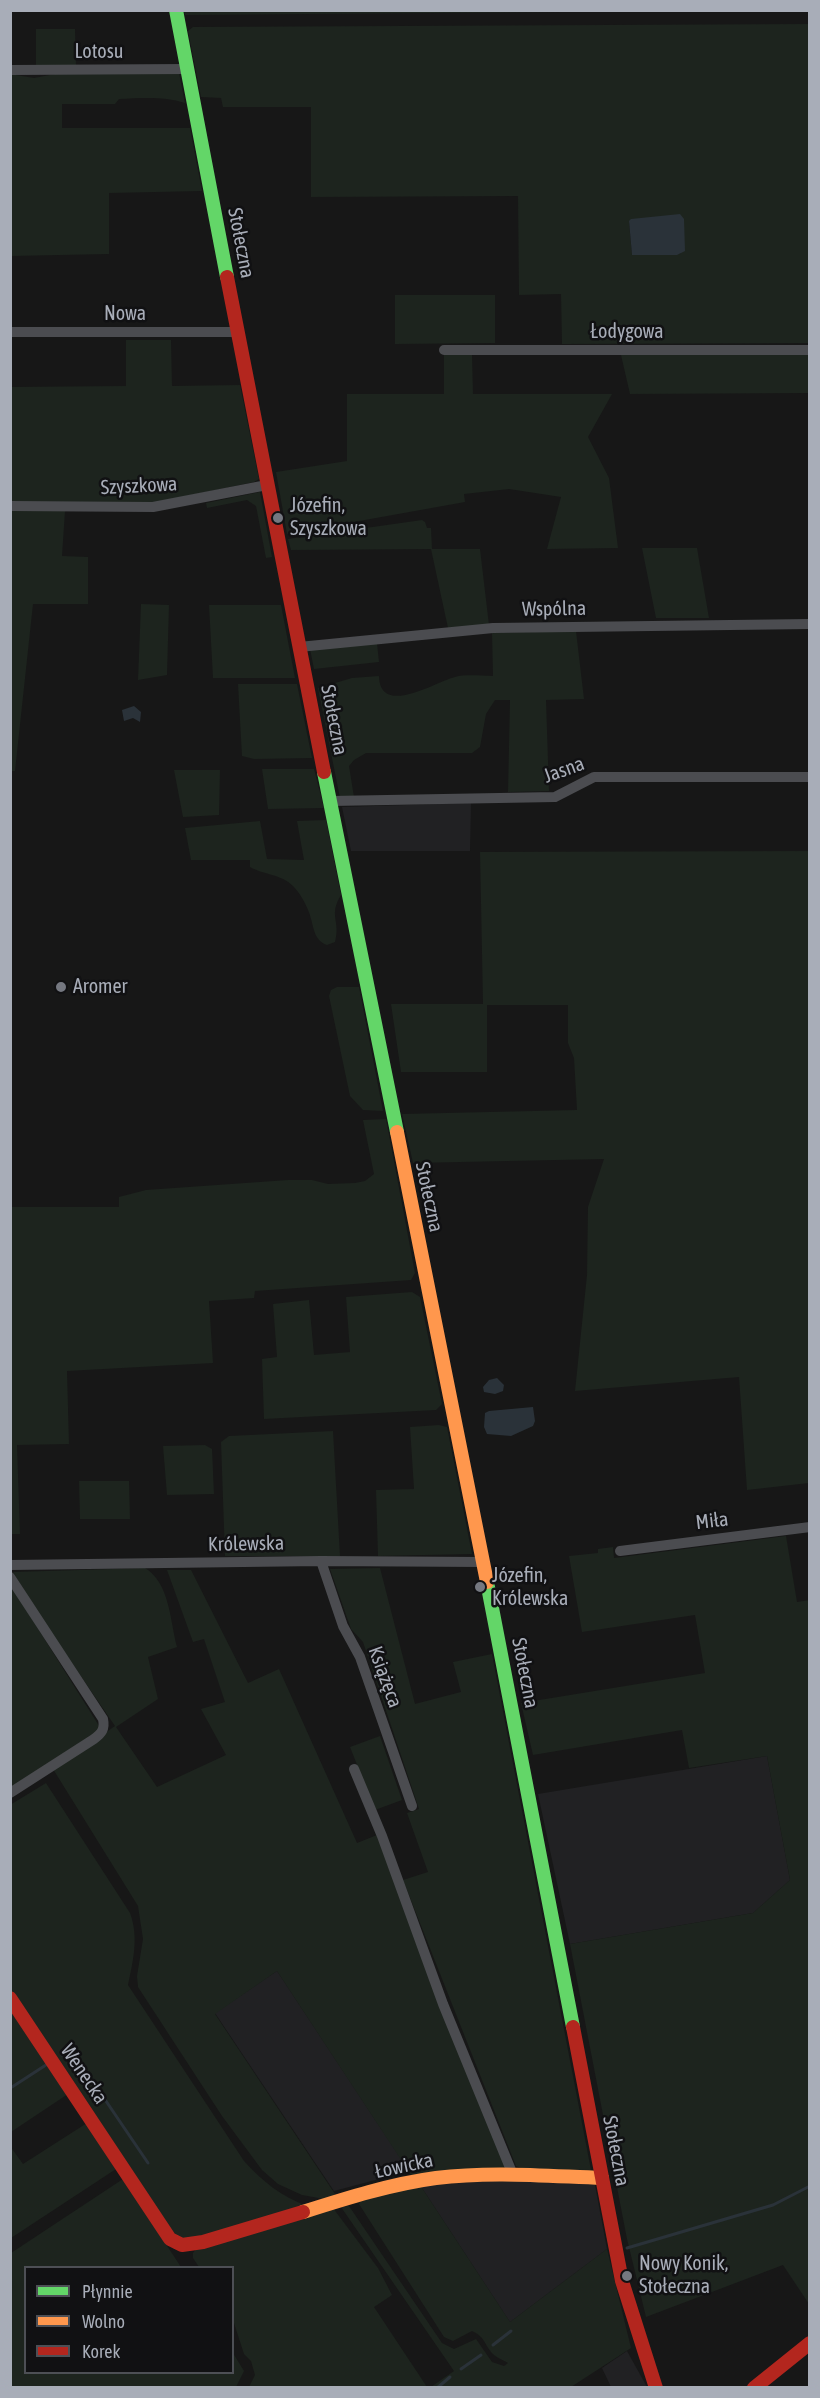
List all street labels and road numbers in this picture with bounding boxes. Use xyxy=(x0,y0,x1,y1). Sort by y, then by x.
street label: Lotosu xyxy=(75,40,123,64)
street label: Stołeczna xyxy=(222,206,260,280)
street label: Nowa xyxy=(104,302,146,326)
street label: Łodygowa xyxy=(590,320,664,344)
street label: Szyszkowa xyxy=(100,472,178,500)
street label: Wspólna xyxy=(522,596,586,622)
street label: Stołeczna xyxy=(315,683,353,757)
street label: Jasna xyxy=(540,752,588,788)
street label: Stołeczna xyxy=(410,1160,448,1234)
street label: Miła xyxy=(694,1507,730,1535)
street label: Królewska xyxy=(208,1531,284,1557)
street label: Stołeczna xyxy=(506,1636,544,1710)
street label: Książęca xyxy=(363,1643,407,1711)
street label: Wenecka xyxy=(55,2039,113,2109)
street label: Stołeczna xyxy=(597,2114,635,2188)
street label: Łowicka xyxy=(373,2148,435,2184)

